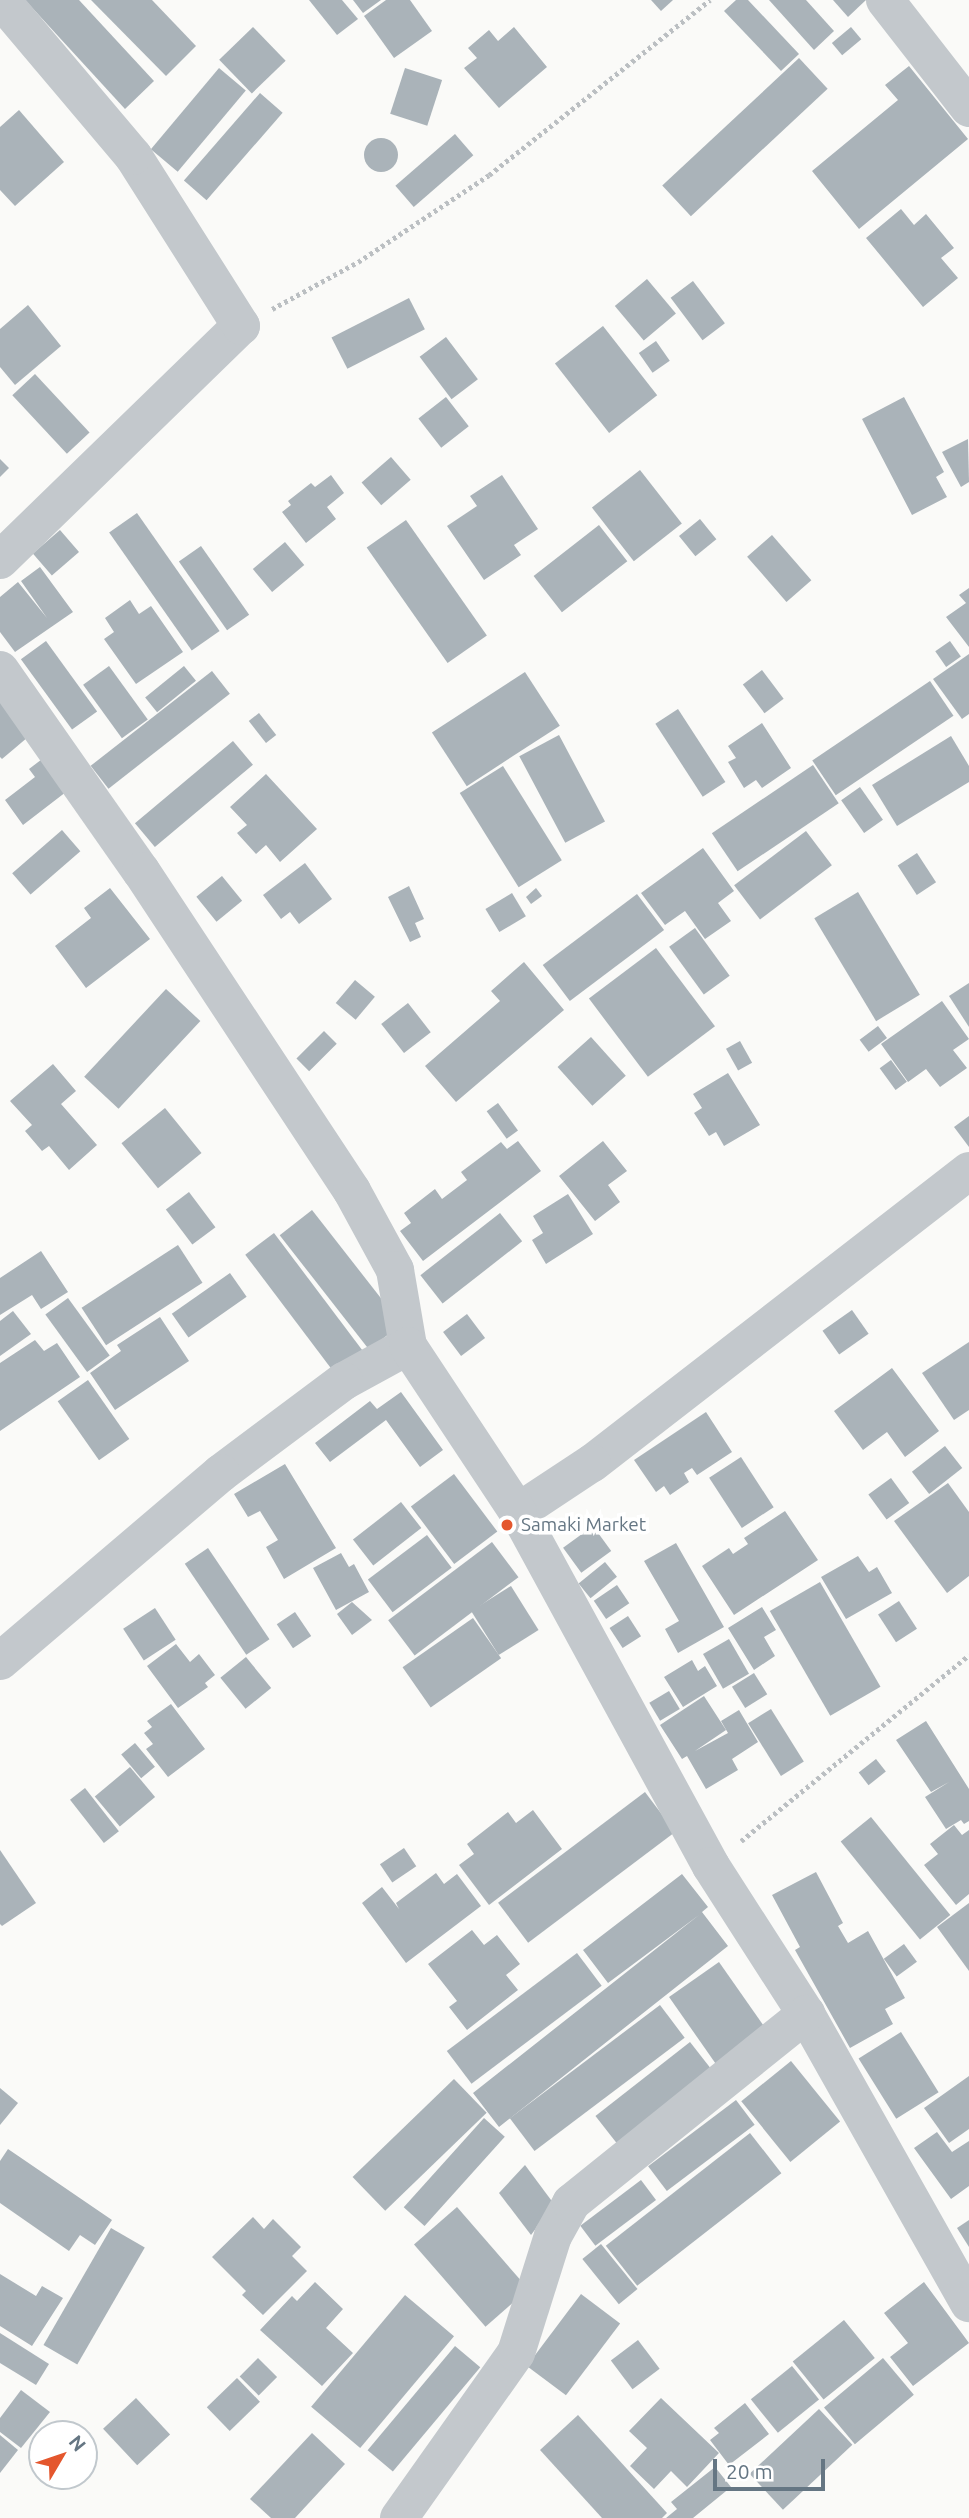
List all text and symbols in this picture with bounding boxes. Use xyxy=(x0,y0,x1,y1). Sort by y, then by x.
place label: Samaki Market xyxy=(521,1514,646,1536)
marker: Samaki Market xyxy=(499,1517,515,1533)
north arrow xyxy=(28,2420,98,2490)
text: N xyxy=(65,2431,91,2455)
scale bar xyxy=(717,2444,829,2488)
text: 20 m xyxy=(726,2459,773,2483)

